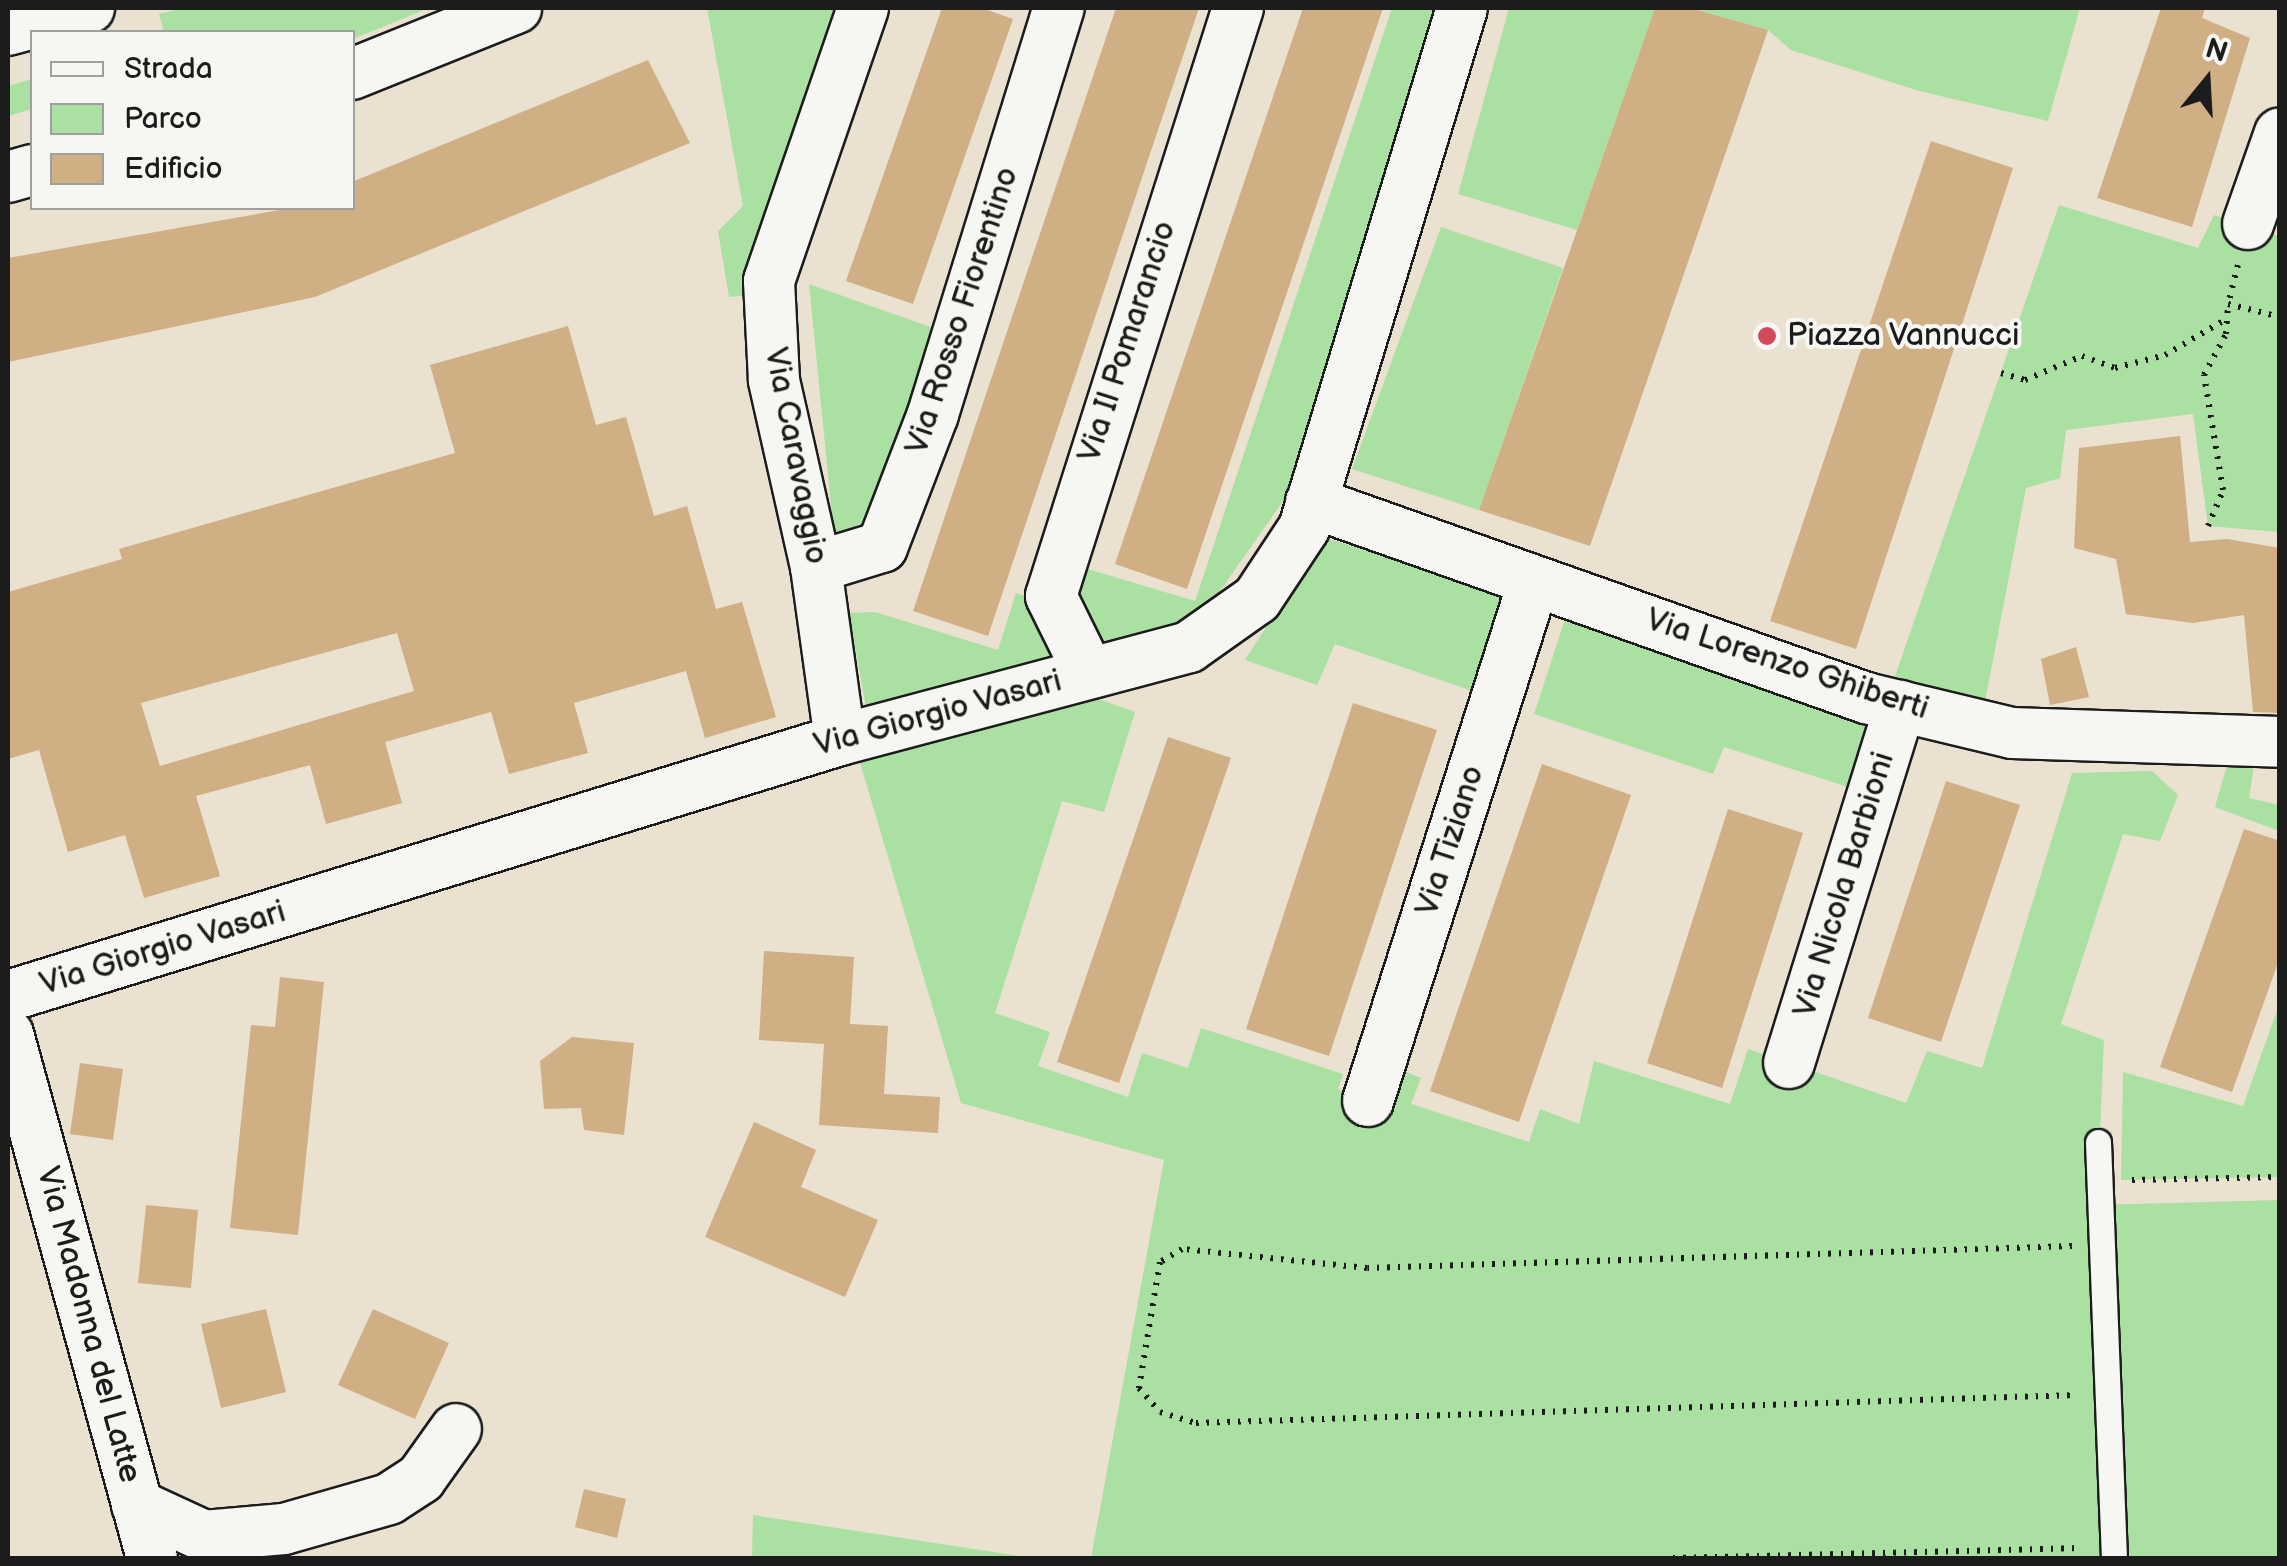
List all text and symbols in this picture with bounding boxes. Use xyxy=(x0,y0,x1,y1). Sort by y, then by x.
legend xyxy=(30,30,355,210)
north arrow xyxy=(2157,30,2257,130)
text: N xyxy=(2201,32,2232,70)
text: Strada xyxy=(124,51,213,87)
text: Parco xyxy=(124,101,202,137)
text: Edificio xyxy=(124,151,223,187)
street label: Via Rosso Fiorentino xyxy=(898,163,1028,459)
street label: Via Il Pomarancio xyxy=(1071,217,1185,467)
place label: Piazza Vannucci xyxy=(1787,317,2020,355)
marker: Piazza Vannucci xyxy=(1756,325,1778,347)
street label: Via Caravaggio xyxy=(755,345,835,567)
street label: Via Lorenzo Ghiberti xyxy=(1641,601,1933,729)
street label: Via Giorgio Vasari xyxy=(810,662,1066,766)
street label: Via Nicola Barbioni xyxy=(1786,748,1904,1022)
street label: Via Tiziano xyxy=(1409,761,1493,921)
street label: Via Giorgio Vasari xyxy=(35,893,291,1005)
street label: Via Madonna del Latte xyxy=(27,1163,149,1487)

